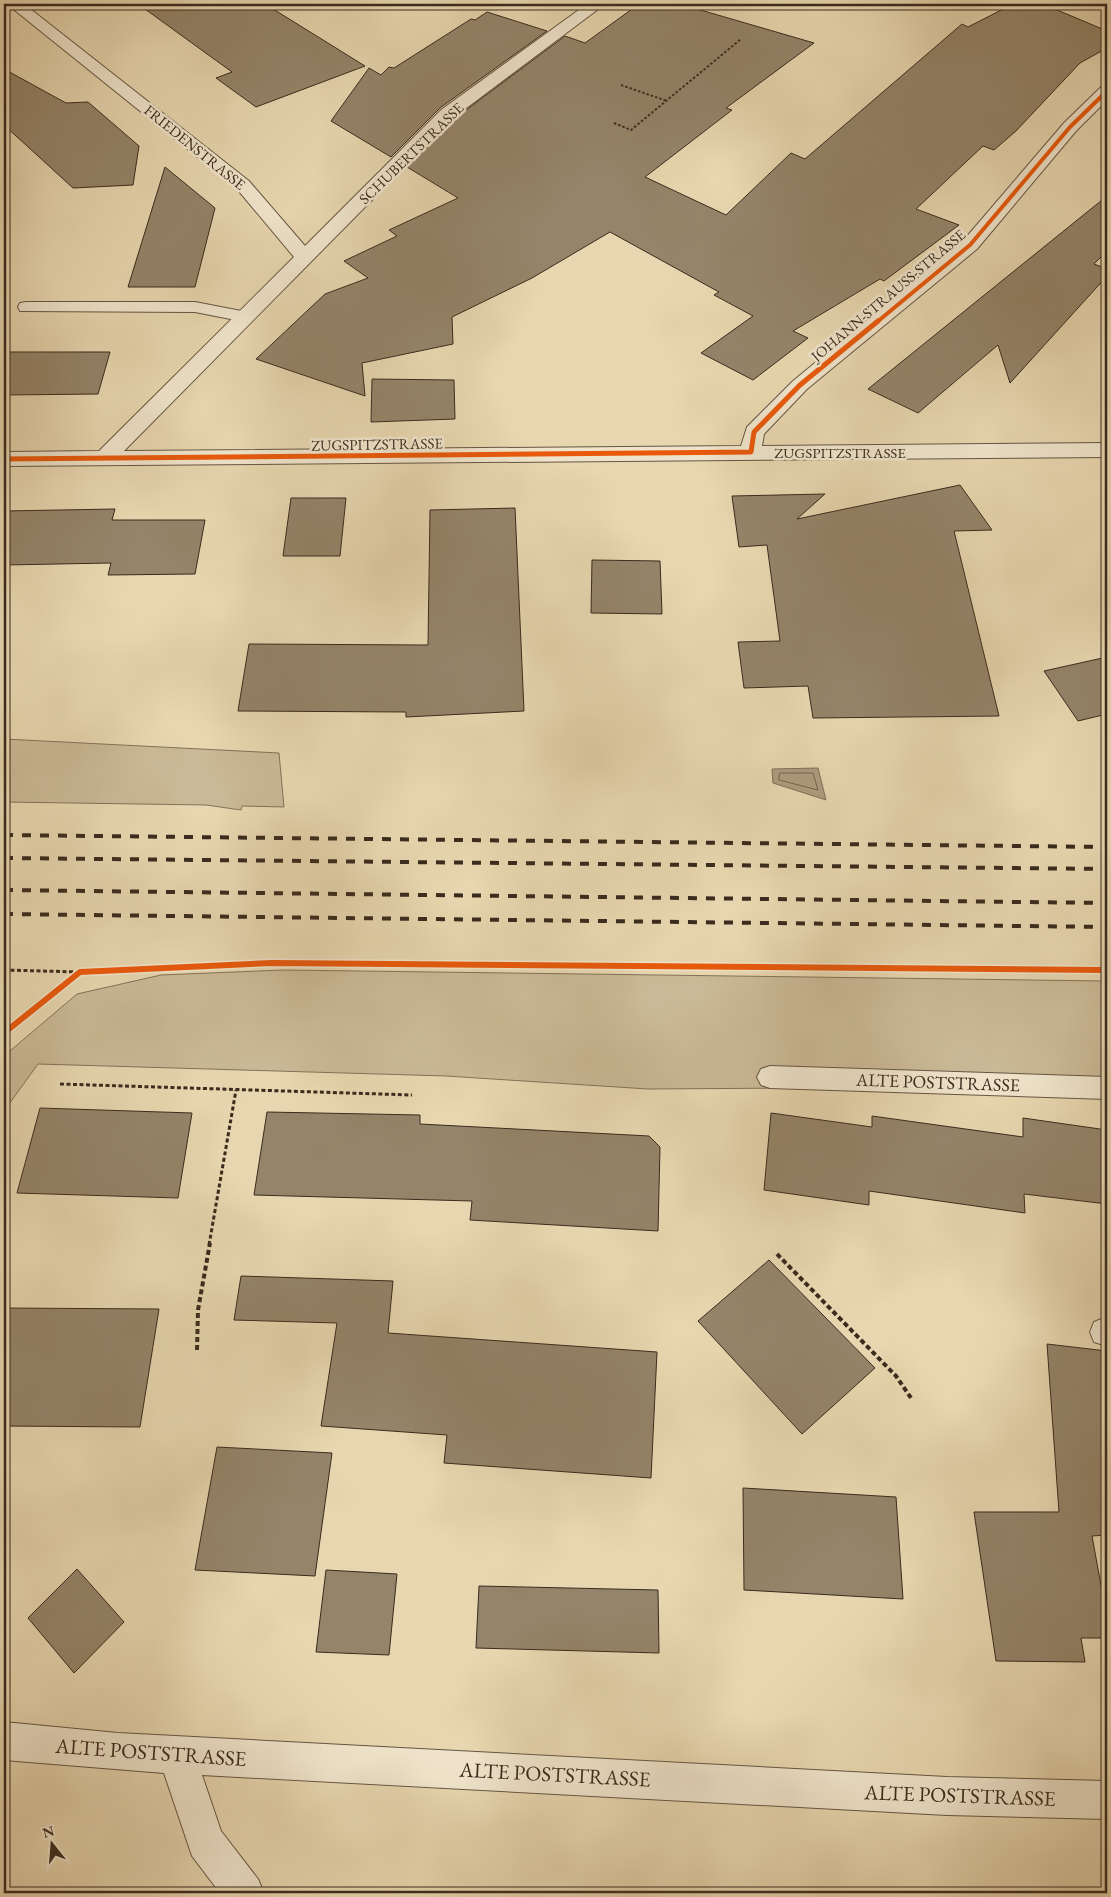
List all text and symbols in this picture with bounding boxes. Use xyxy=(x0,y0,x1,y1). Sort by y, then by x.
street label: SCHUBERTSTRASSE xyxy=(355,98,468,208)
street label: FRIEDENSTRASSE xyxy=(141,100,250,194)
street label: JOHANN-STRAUSS-STRASSE xyxy=(805,224,970,367)
street label: ZUGSPITZSTRASSE xyxy=(311,433,443,455)
street label: ZUGSPITZSTRASSE xyxy=(774,443,906,462)
street label: ALTE POSTSTRASSE xyxy=(855,1068,1020,1096)
street label: ALTE POSTSTRASSE xyxy=(54,1732,248,1772)
street label: ALTE POSTSTRASSE xyxy=(458,1755,651,1792)
street label: ALTE POSTSTRASSE xyxy=(863,1778,1056,1812)
north arrow xyxy=(28,1820,78,1870)
text: N xyxy=(40,1821,57,1842)

